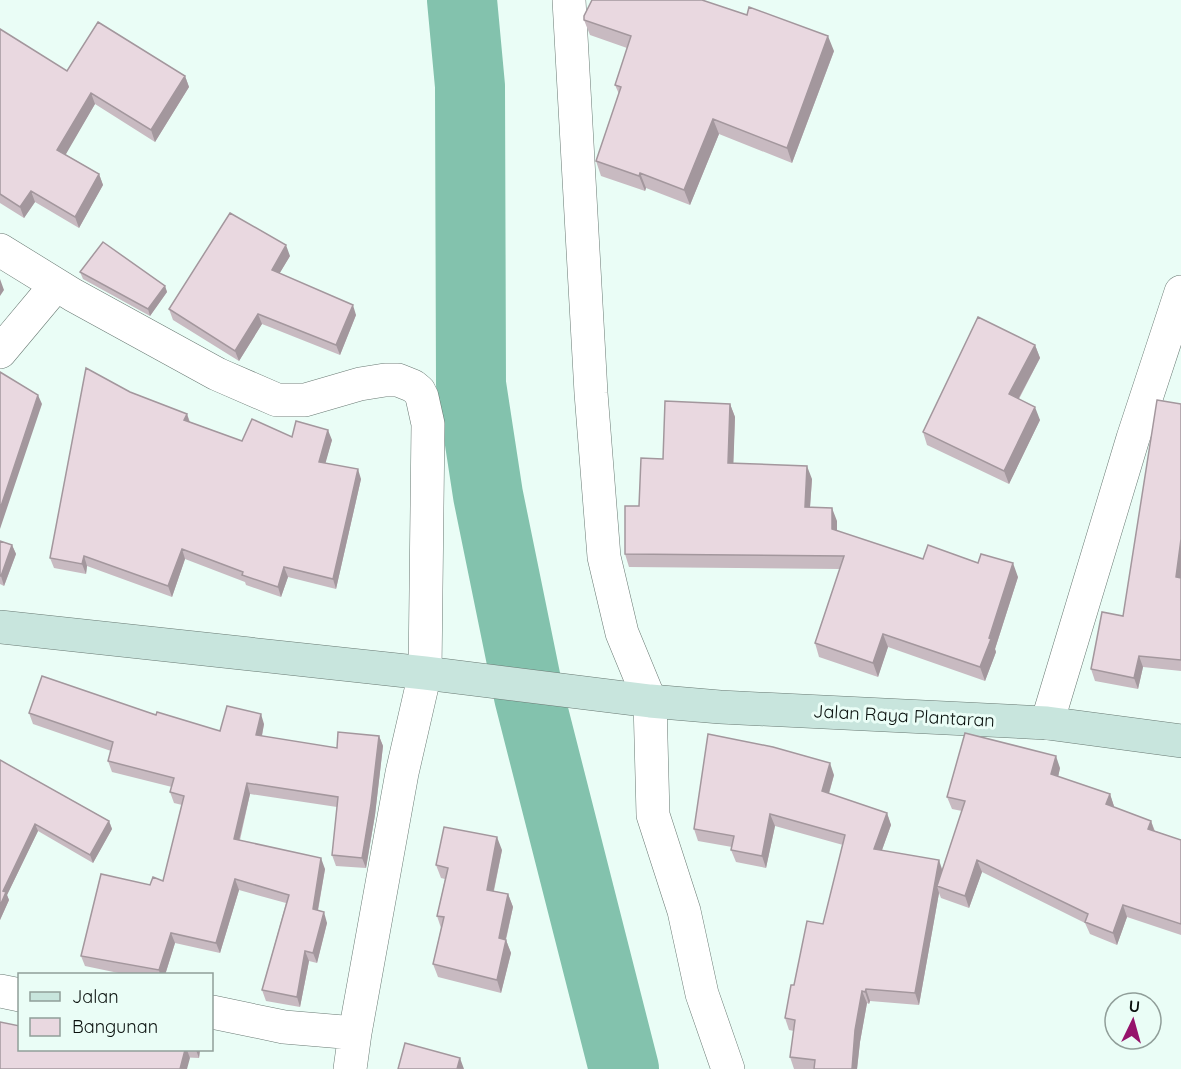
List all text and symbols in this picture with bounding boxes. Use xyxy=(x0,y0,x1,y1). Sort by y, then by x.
street label: Jalan Raya Plantaran xyxy=(813,699,995,732)
legend xyxy=(18,973,213,1051)
text: Jalan xyxy=(72,985,119,1008)
north arrow xyxy=(1103,991,1163,1051)
text: U xyxy=(1128,996,1141,1017)
text: Bangunan xyxy=(72,1015,158,1038)

